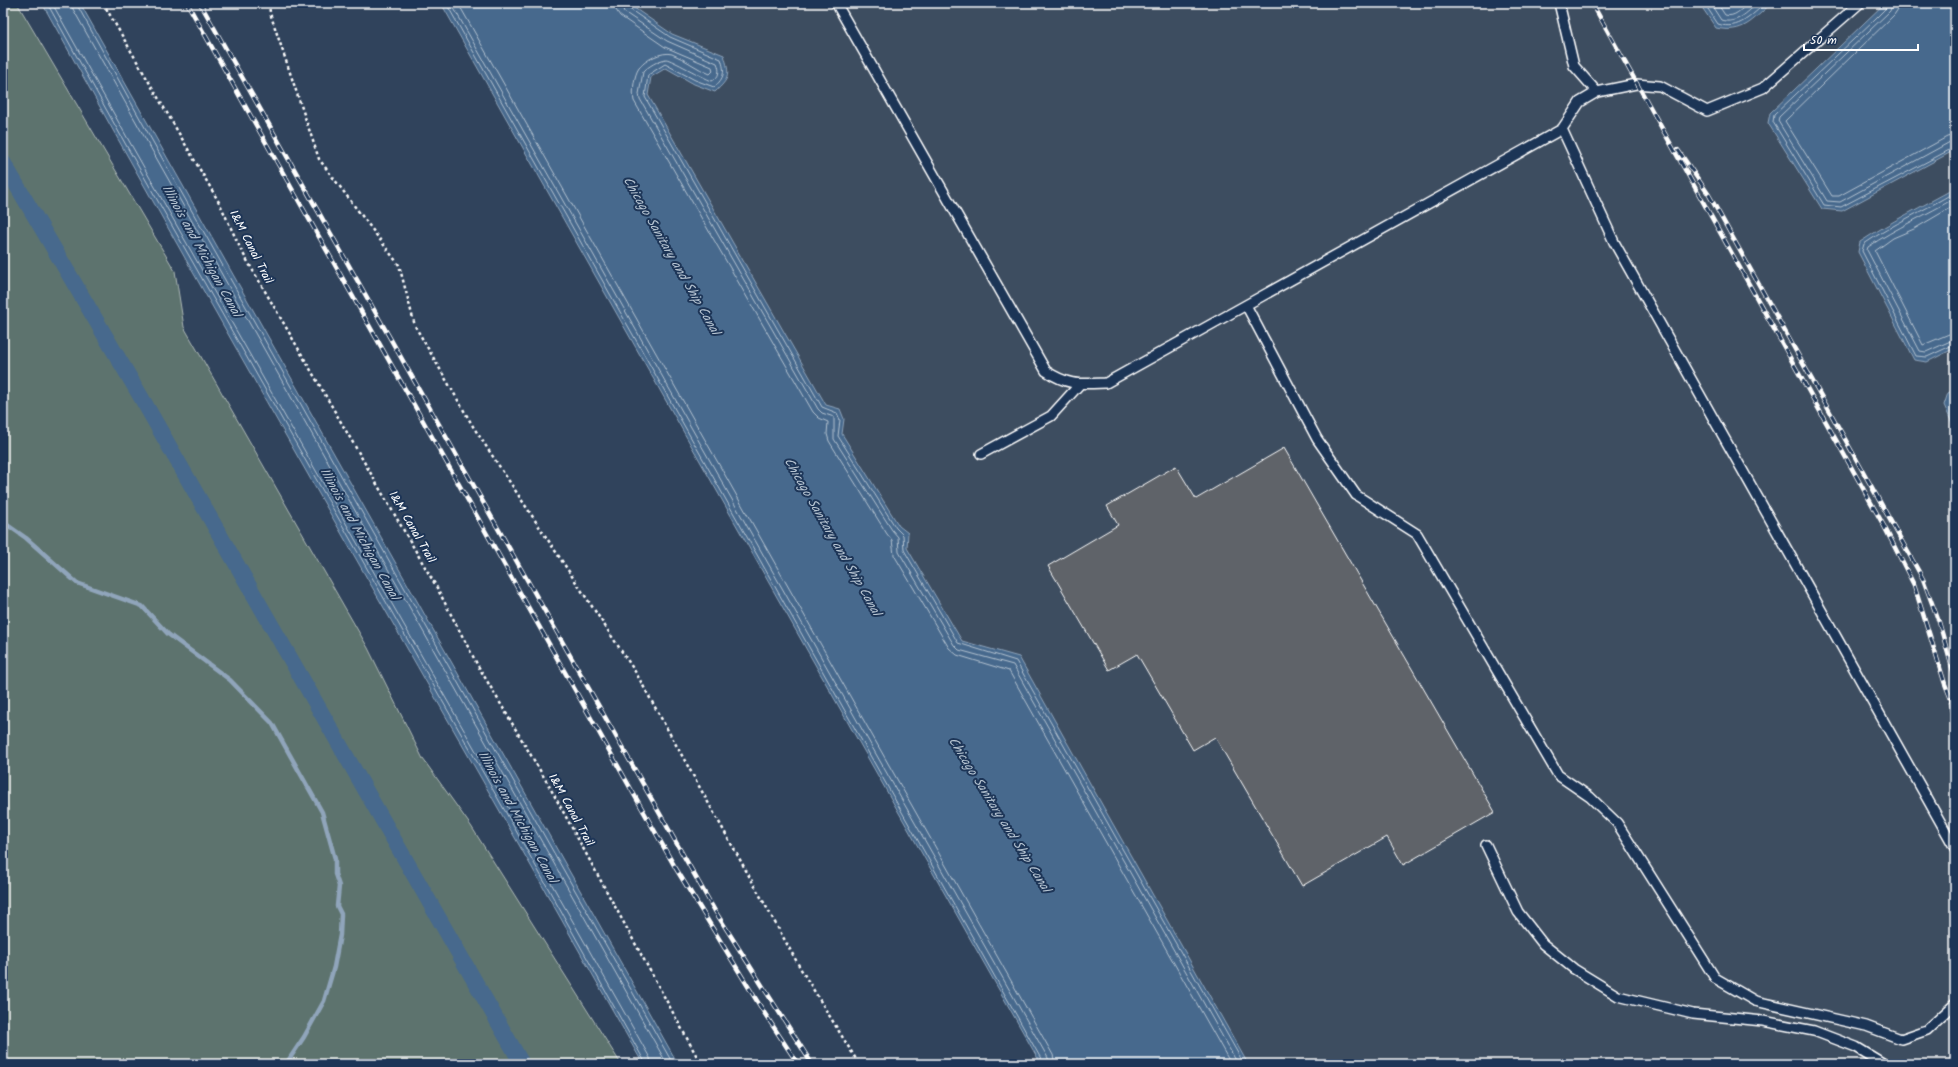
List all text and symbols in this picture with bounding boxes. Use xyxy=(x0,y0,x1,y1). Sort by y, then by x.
scale bar xyxy=(1804,26,1918,52)
text: 50 m xyxy=(1810,31,1837,50)
water label: Chicago Sanitary and Ship Canal xyxy=(617,173,726,342)
water label: Illinois and Michigan Canal xyxy=(156,181,248,324)
street label: I&M Canal Trail xyxy=(224,207,278,287)
water label: Chicago Sanitary and Ship Canal xyxy=(778,454,887,623)
water label: Illinois and Michigan Canal xyxy=(314,464,406,607)
street label: I&M Canal Trail xyxy=(384,487,440,567)
water label: Chicago Sanitary and Ship Canal xyxy=(942,733,1057,899)
water label: Illinois and Michigan Canal xyxy=(472,747,564,890)
street label: I&M Canal Trail xyxy=(543,770,599,850)

